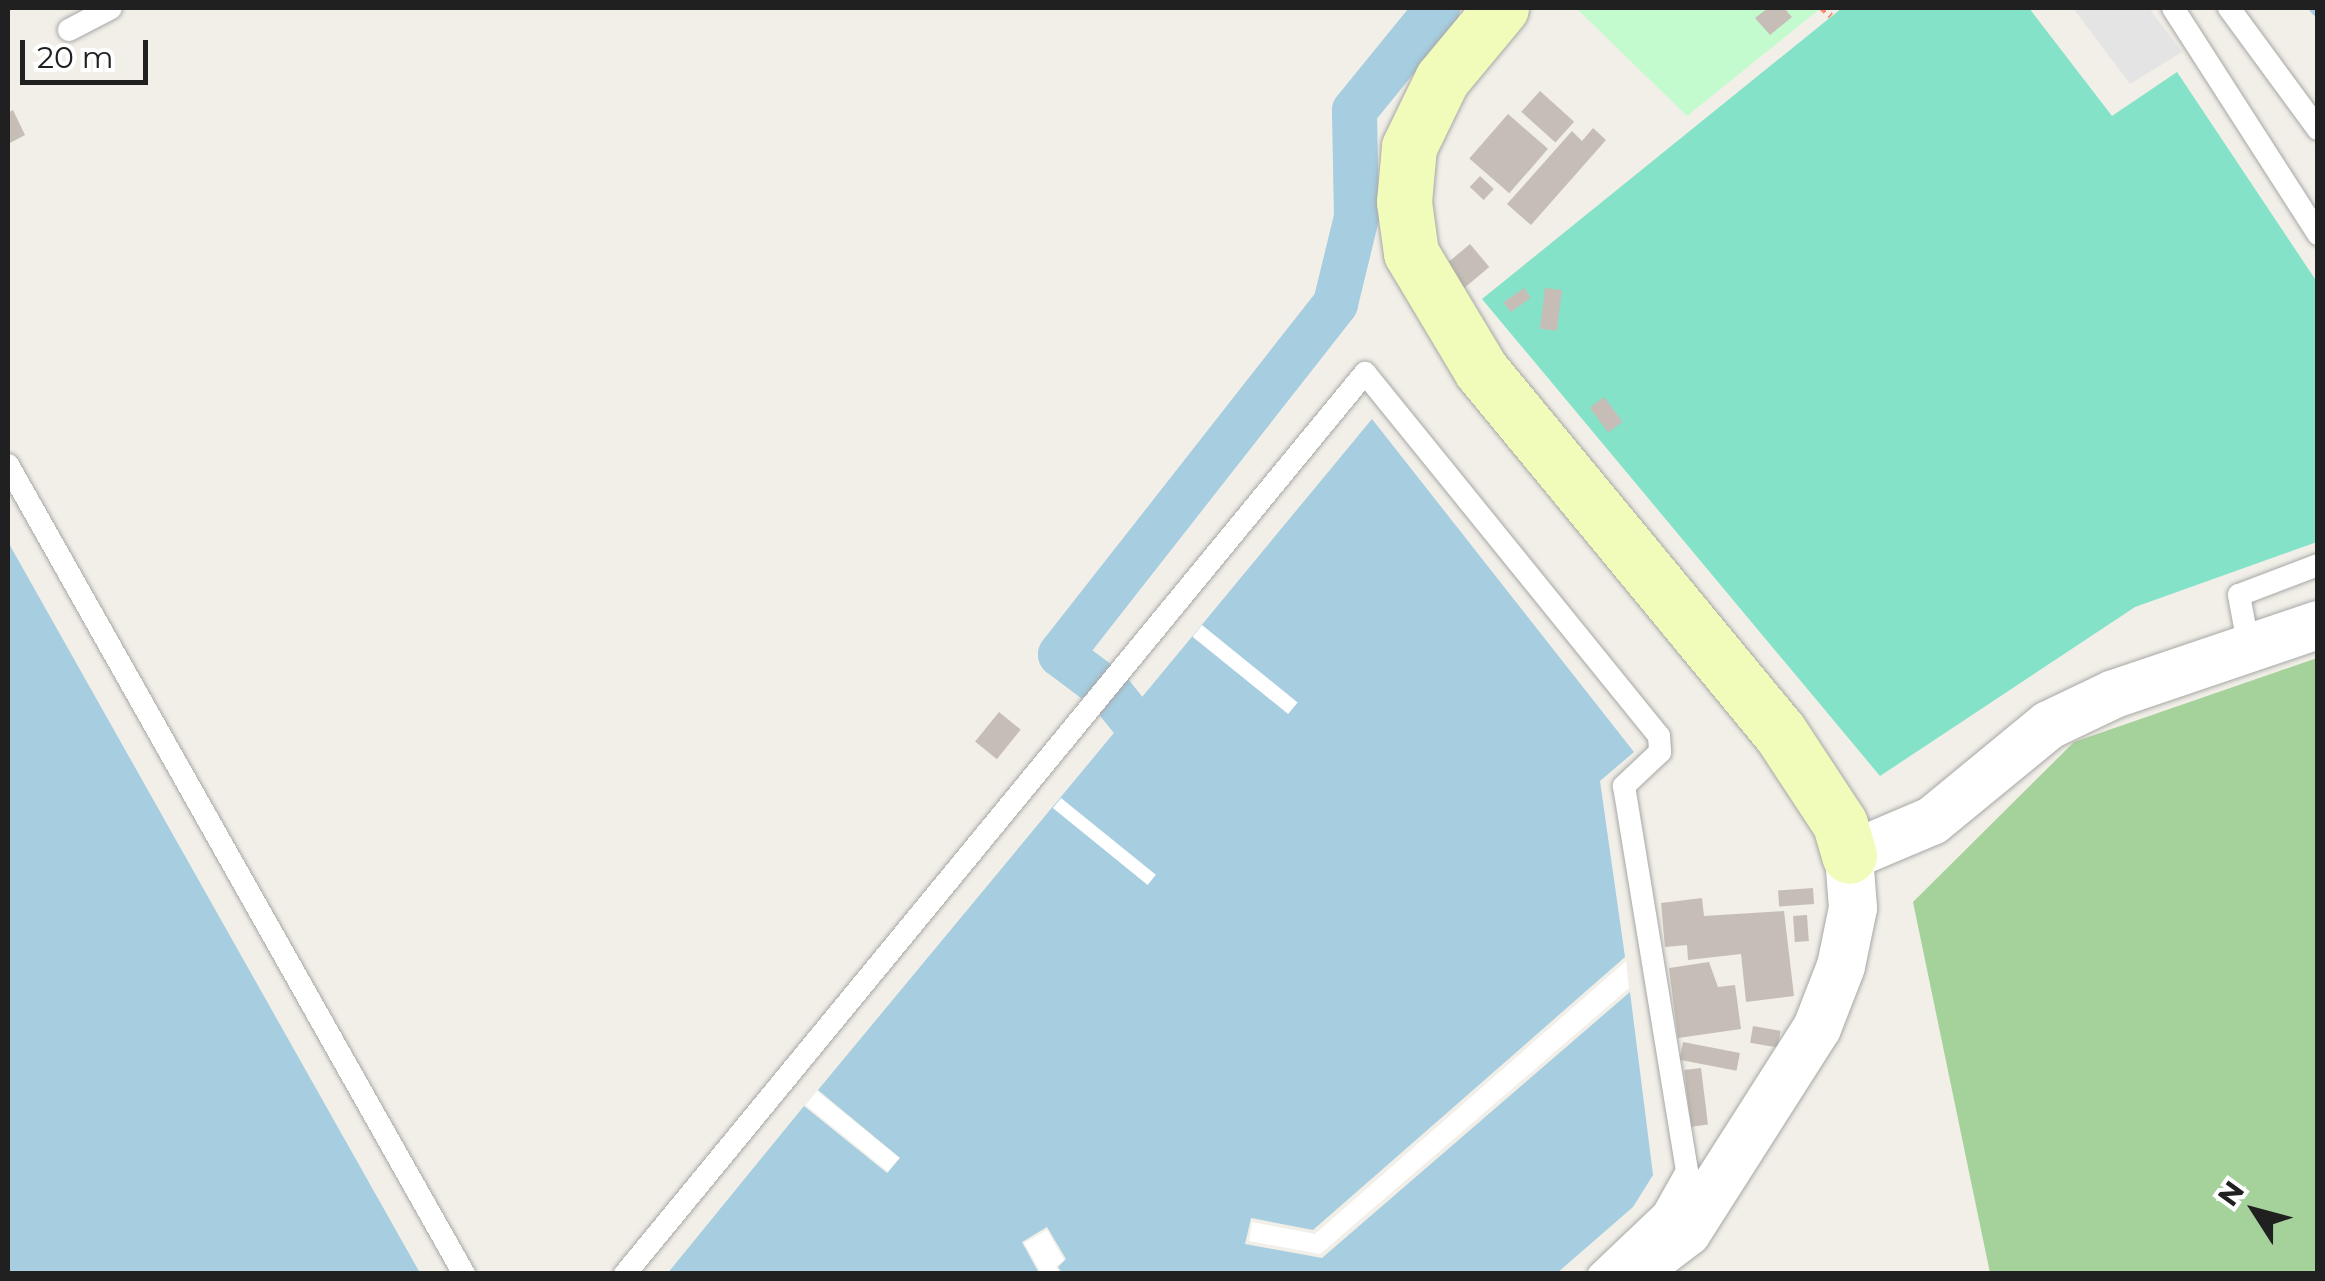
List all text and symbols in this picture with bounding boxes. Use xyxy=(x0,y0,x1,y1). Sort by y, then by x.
scale bar xyxy=(25,20,152,82)
text: 20 m xyxy=(37,39,114,76)
north arrow xyxy=(2205,1161,2305,1261)
text: N xyxy=(2210,1174,2251,1213)

